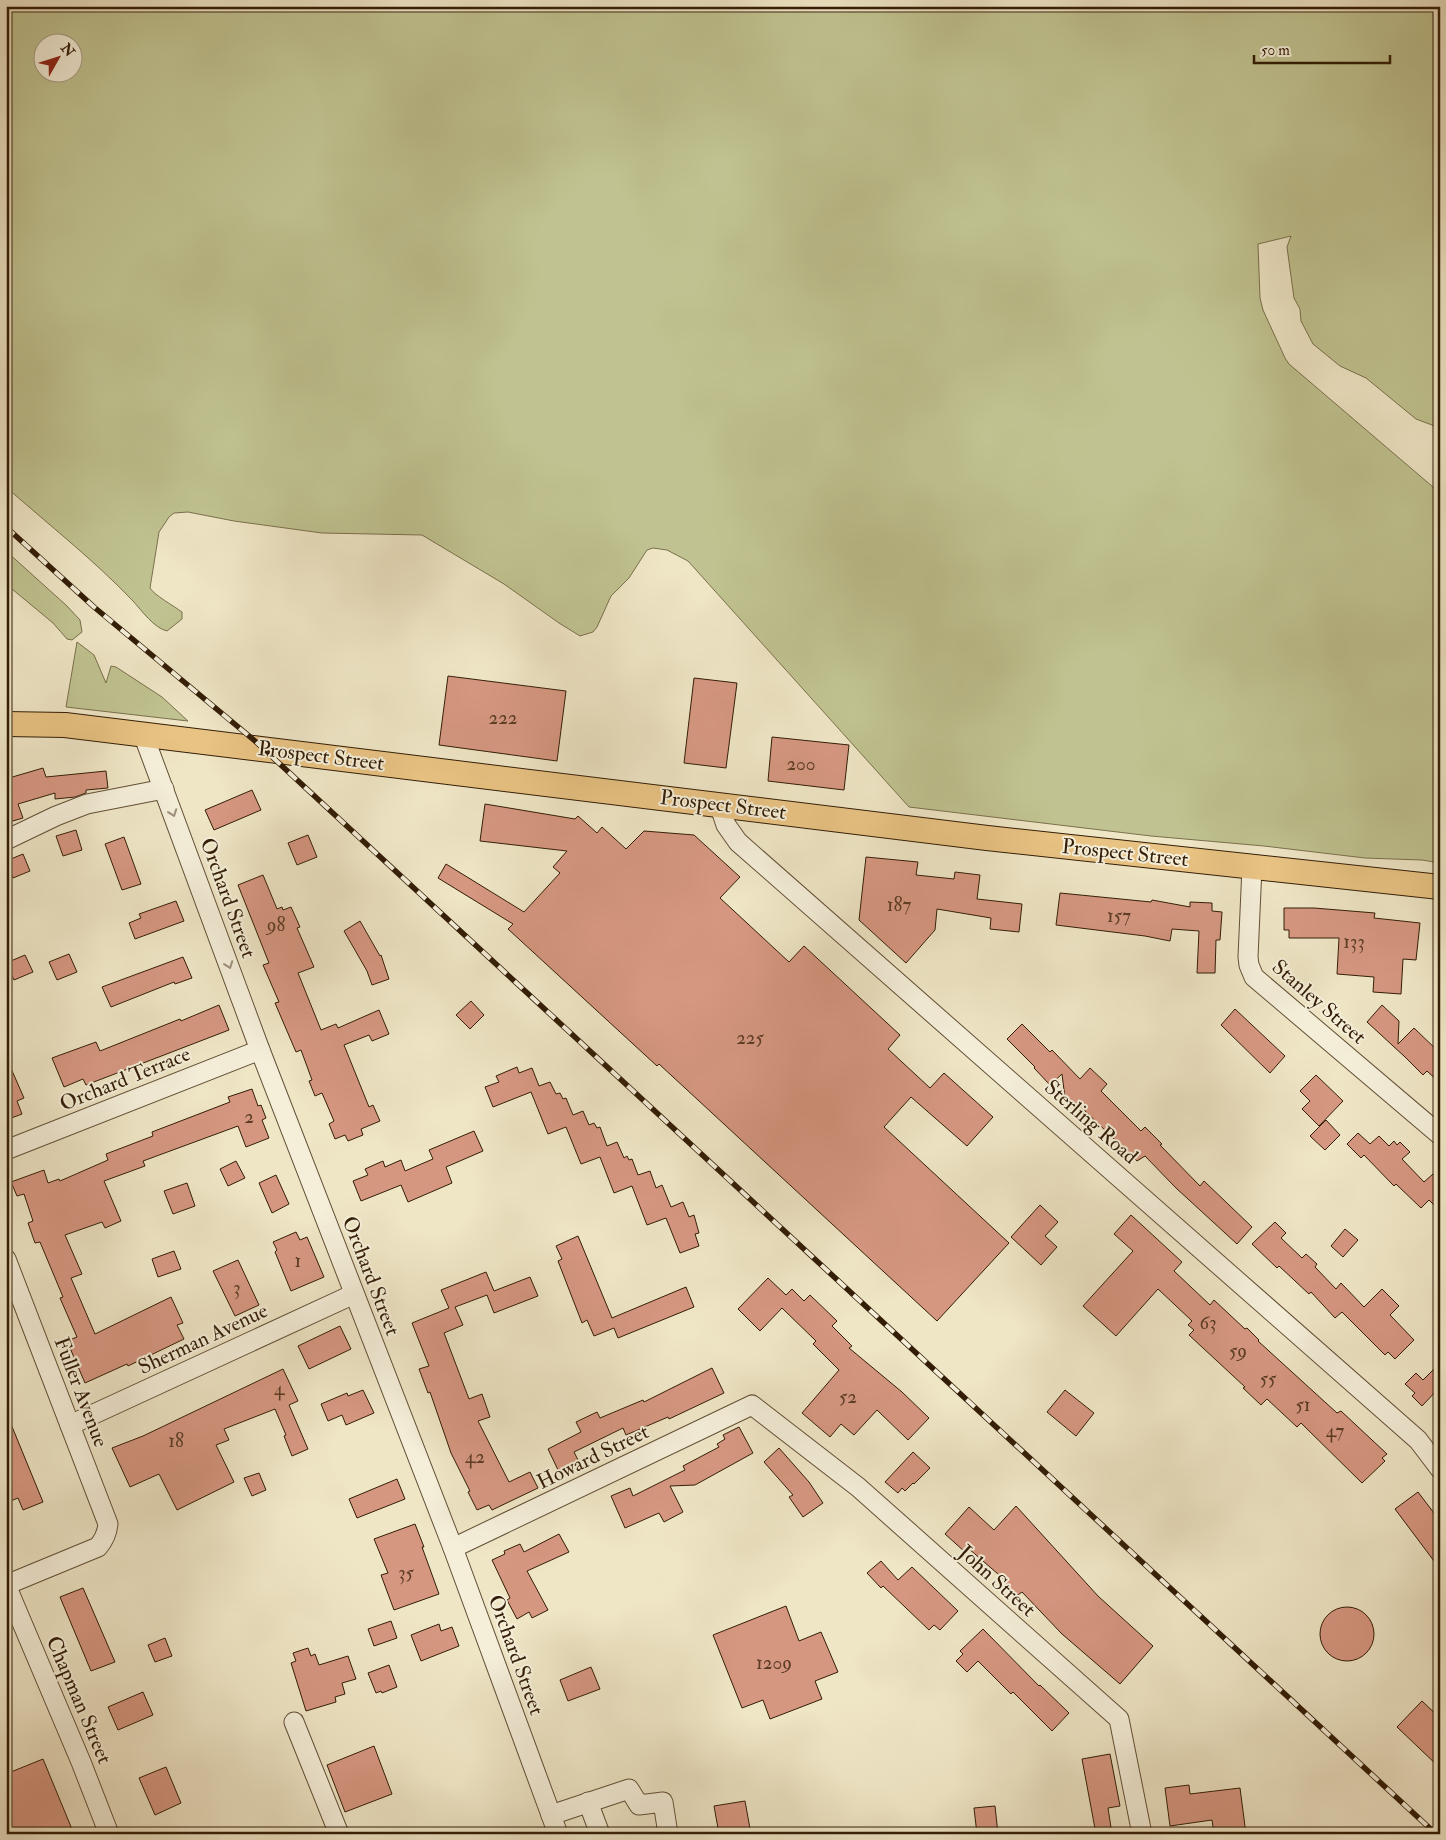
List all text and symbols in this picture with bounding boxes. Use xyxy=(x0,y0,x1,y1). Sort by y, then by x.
north arrow xyxy=(32,32,82,82)
scale bar xyxy=(1254,32,1390,64)
text: N xyxy=(57,39,79,61)
text: 50 m xyxy=(1261,41,1290,60)
house number: 222 xyxy=(489,706,517,730)
street label: Prospect Street xyxy=(256,735,386,777)
house number: 200 xyxy=(786,752,816,776)
street label: Prospect Street xyxy=(658,784,788,826)
one-way arrow xyxy=(167,808,177,817)
street label: Prospect Street xyxy=(1060,833,1190,873)
street label: Orchard Street xyxy=(194,834,262,962)
house number: 187 xyxy=(887,893,911,917)
house number: 157 xyxy=(1107,904,1131,928)
house number: 98 xyxy=(265,913,285,937)
house number: 133 xyxy=(1343,930,1365,954)
street label: Stanley Street xyxy=(1266,954,1372,1050)
one-way arrow xyxy=(223,961,233,969)
house number: 225 xyxy=(736,1026,764,1050)
street label: Orchard Terrace xyxy=(56,1040,195,1117)
street label: Sterling Road xyxy=(1039,1074,1144,1170)
house number: 2 xyxy=(244,1105,254,1129)
street label: Orchard Street xyxy=(336,1212,406,1340)
house number: 1 xyxy=(295,1249,301,1273)
house number: 3 xyxy=(233,1276,241,1300)
street label: Sherman Avenue xyxy=(134,1297,272,1381)
house number: 63 xyxy=(1200,1311,1216,1335)
street label: Fuller Avenue xyxy=(48,1333,114,1451)
house number: 59 xyxy=(1229,1339,1247,1363)
house number: 55 xyxy=(1260,1367,1277,1391)
house number: 4 xyxy=(274,1377,285,1401)
house number: 52 xyxy=(839,1385,857,1409)
house number: 51 xyxy=(1295,1393,1311,1417)
street label: Howard Street xyxy=(532,1418,654,1496)
house number: 47 xyxy=(1326,1419,1345,1443)
house number: 18 xyxy=(168,1429,184,1453)
house number: 42 xyxy=(465,1445,485,1469)
street label: John Street xyxy=(952,1539,1041,1623)
house number: 35 xyxy=(398,1561,414,1585)
street label: Orchard Street xyxy=(482,1591,550,1719)
street label: Chapman Street xyxy=(40,1632,118,1768)
house number: 1209 xyxy=(756,1651,792,1675)

